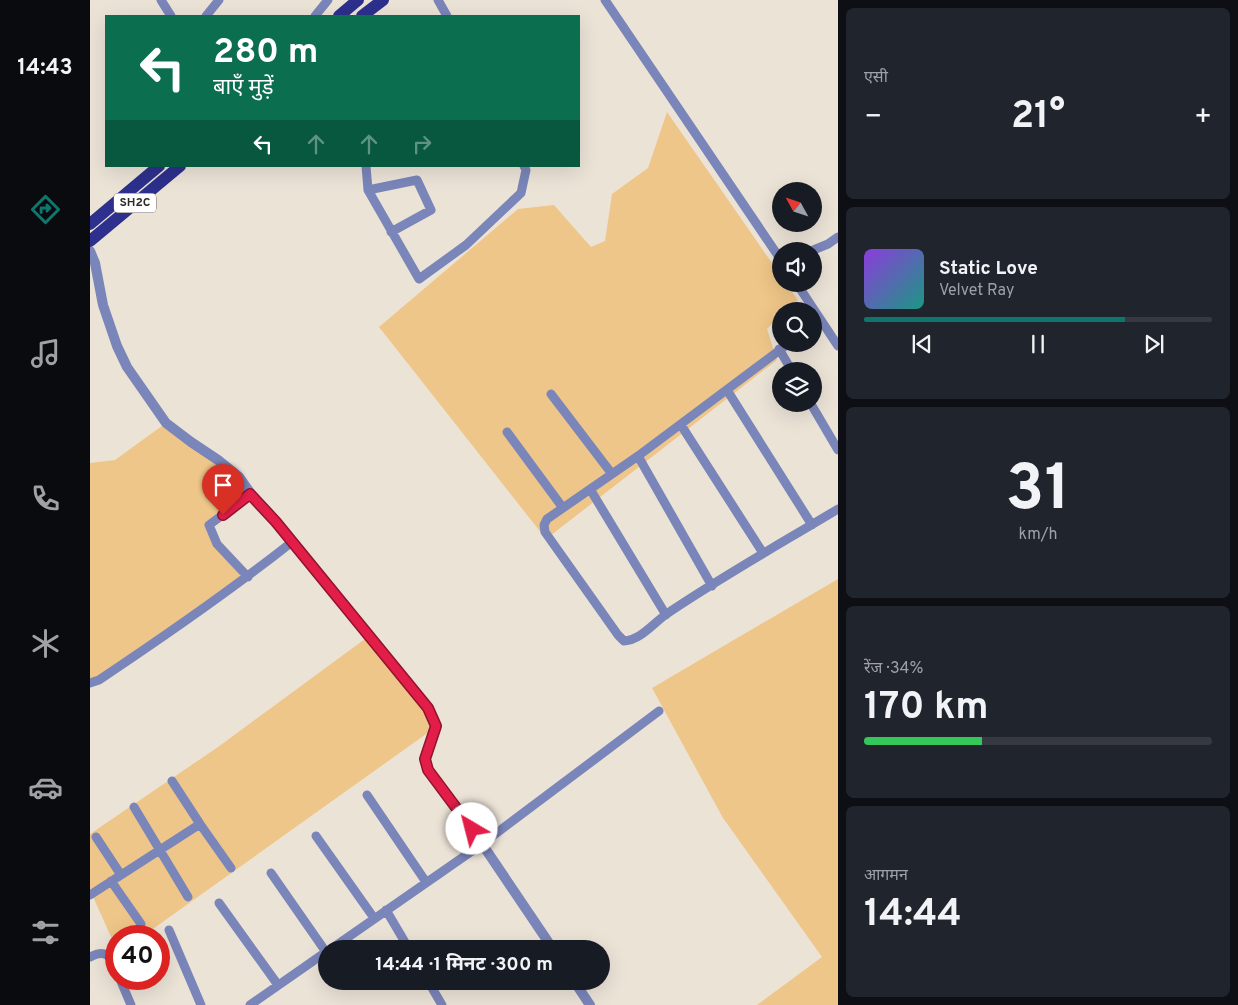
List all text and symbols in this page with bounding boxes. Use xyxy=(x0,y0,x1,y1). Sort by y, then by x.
text: 280 m xyxy=(213,31,318,75)
icon: left xyxy=(130,35,195,100)
text: 14:43 xyxy=(17,55,73,82)
text: एसी xyxy=(864,68,888,88)
text: बाएँ मुड़ें xyxy=(213,75,274,102)
text: 21° xyxy=(1011,93,1065,142)
text: − xyxy=(864,100,882,136)
text: + xyxy=(1194,100,1212,136)
icon: left xyxy=(249,130,277,158)
icon: ahead xyxy=(302,130,330,158)
icon: ahead xyxy=(355,130,383,158)
icon: right xyxy=(408,130,436,158)
north arrow xyxy=(772,182,822,232)
map controls xyxy=(772,182,822,412)
icon: directions xyxy=(28,192,63,227)
road number: SH2C xyxy=(114,194,156,212)
button: sound xyxy=(772,242,822,292)
text: Static Love xyxy=(939,257,1038,281)
text: Velvet Ray xyxy=(939,281,1014,301)
button: search xyxy=(772,302,822,352)
icon: previous xyxy=(908,330,936,358)
icon: pause xyxy=(1024,330,1052,358)
icon: next xyxy=(1140,330,1168,358)
icon: music xyxy=(28,336,63,371)
button: layers xyxy=(772,362,822,412)
text: 31 xyxy=(1006,451,1070,533)
pin xyxy=(202,464,244,515)
icon: arrive xyxy=(209,471,237,499)
icon: phone xyxy=(28,481,63,516)
text: km/h xyxy=(1019,525,1057,545)
icon: climate xyxy=(28,626,63,661)
text: रेंज · 34% xyxy=(864,659,923,679)
text: 170 km xyxy=(864,684,989,733)
icon: car xyxy=(28,770,63,805)
position arrow xyxy=(445,802,497,854)
text: आगमन xyxy=(864,866,908,886)
text: 14:44 xyxy=(864,891,962,940)
icon: filters xyxy=(28,915,63,950)
speed limit sign: 40 xyxy=(105,925,170,990)
text: 14:44 · 1 मिनट · 300 m xyxy=(375,953,553,977)

